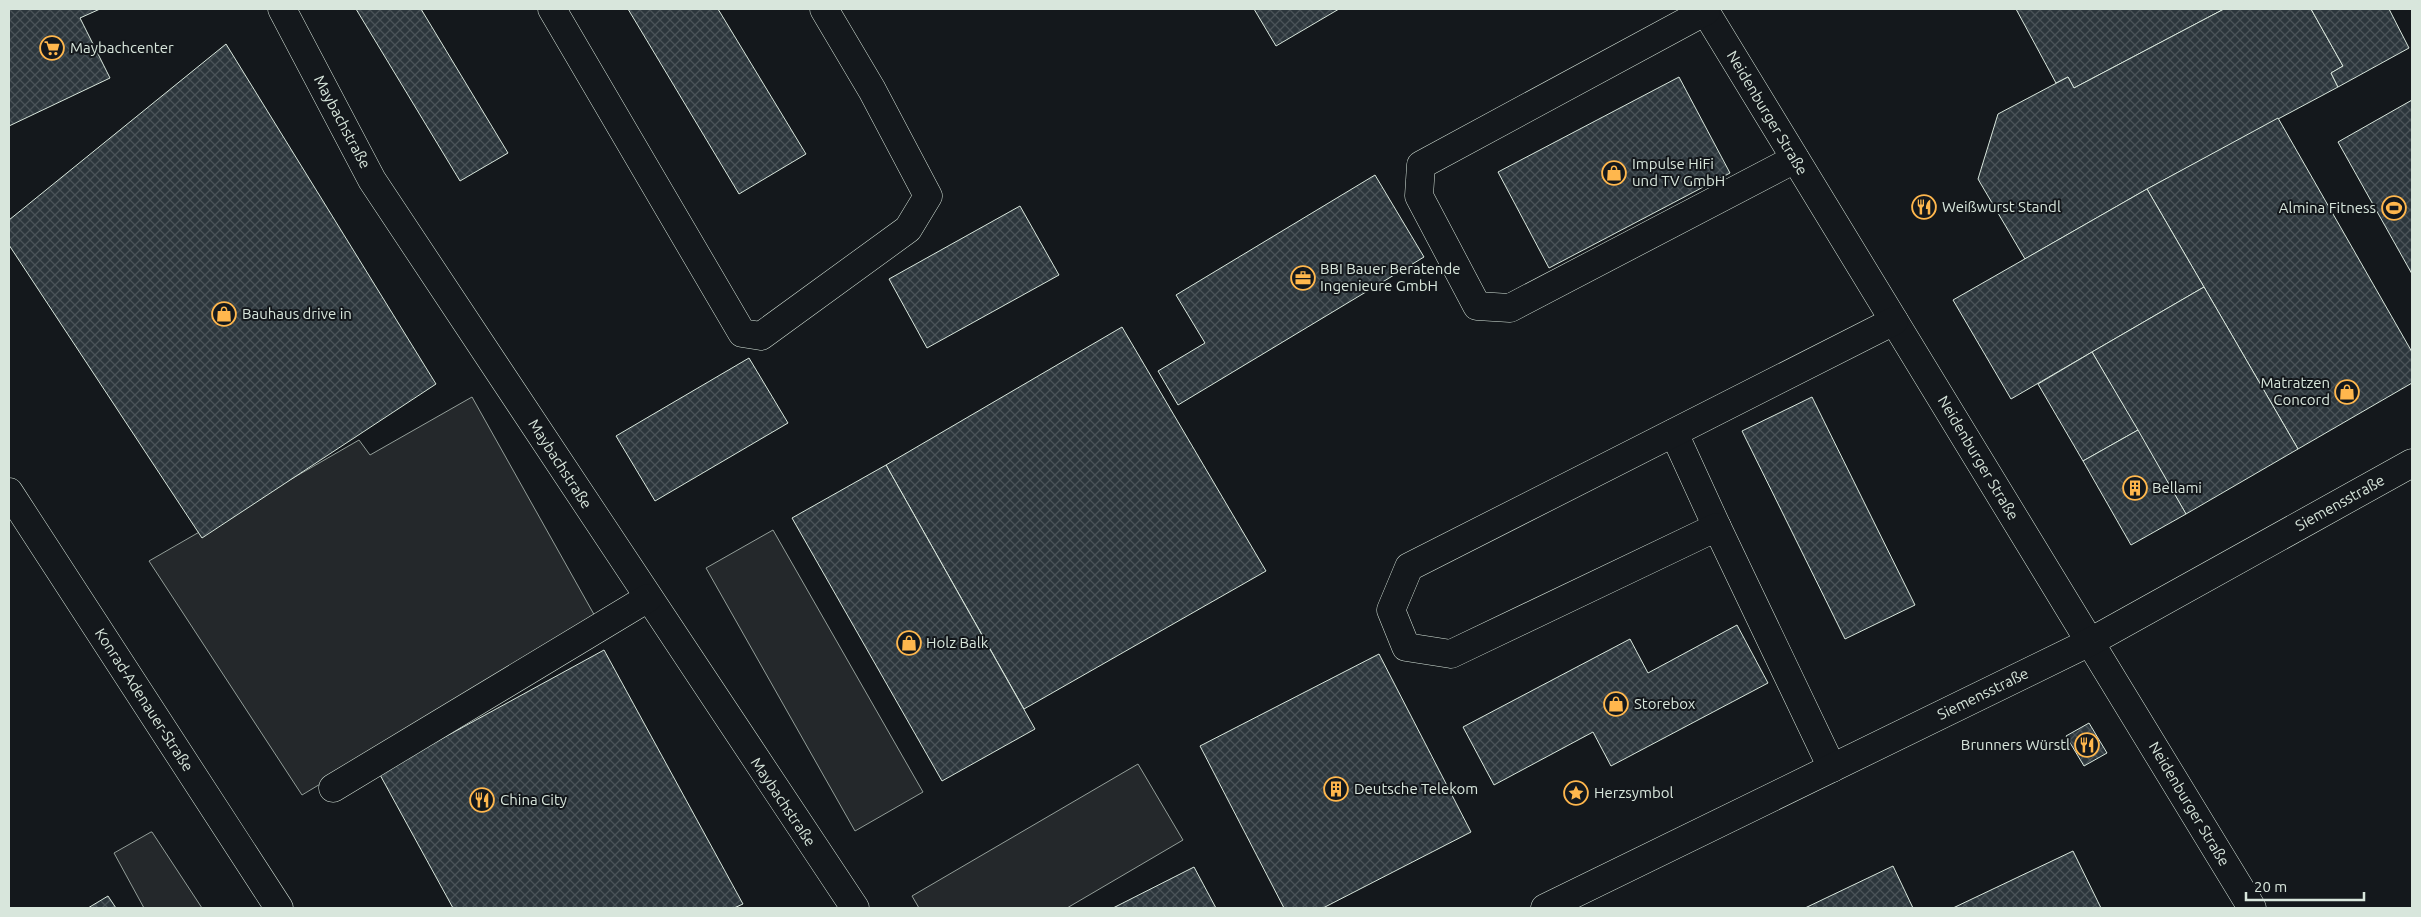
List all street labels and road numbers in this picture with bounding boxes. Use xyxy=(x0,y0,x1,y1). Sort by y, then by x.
street label: Neidenburger Straße xyxy=(1724,48,1811,178)
street label: Maybachstraße xyxy=(311,72,374,171)
street label: Neidenburger Straße xyxy=(1935,393,2022,523)
street label: Maybachstraße xyxy=(525,416,596,512)
street label: Siemensstraße xyxy=(2292,471,2387,534)
street label: Konrad-Adenauer-Straße xyxy=(92,625,197,774)
street label: Siemensstraße xyxy=(1934,664,2031,723)
street label: Neidenburger Straße xyxy=(2146,739,2233,869)
street label: Maybachstraße xyxy=(748,754,819,849)

